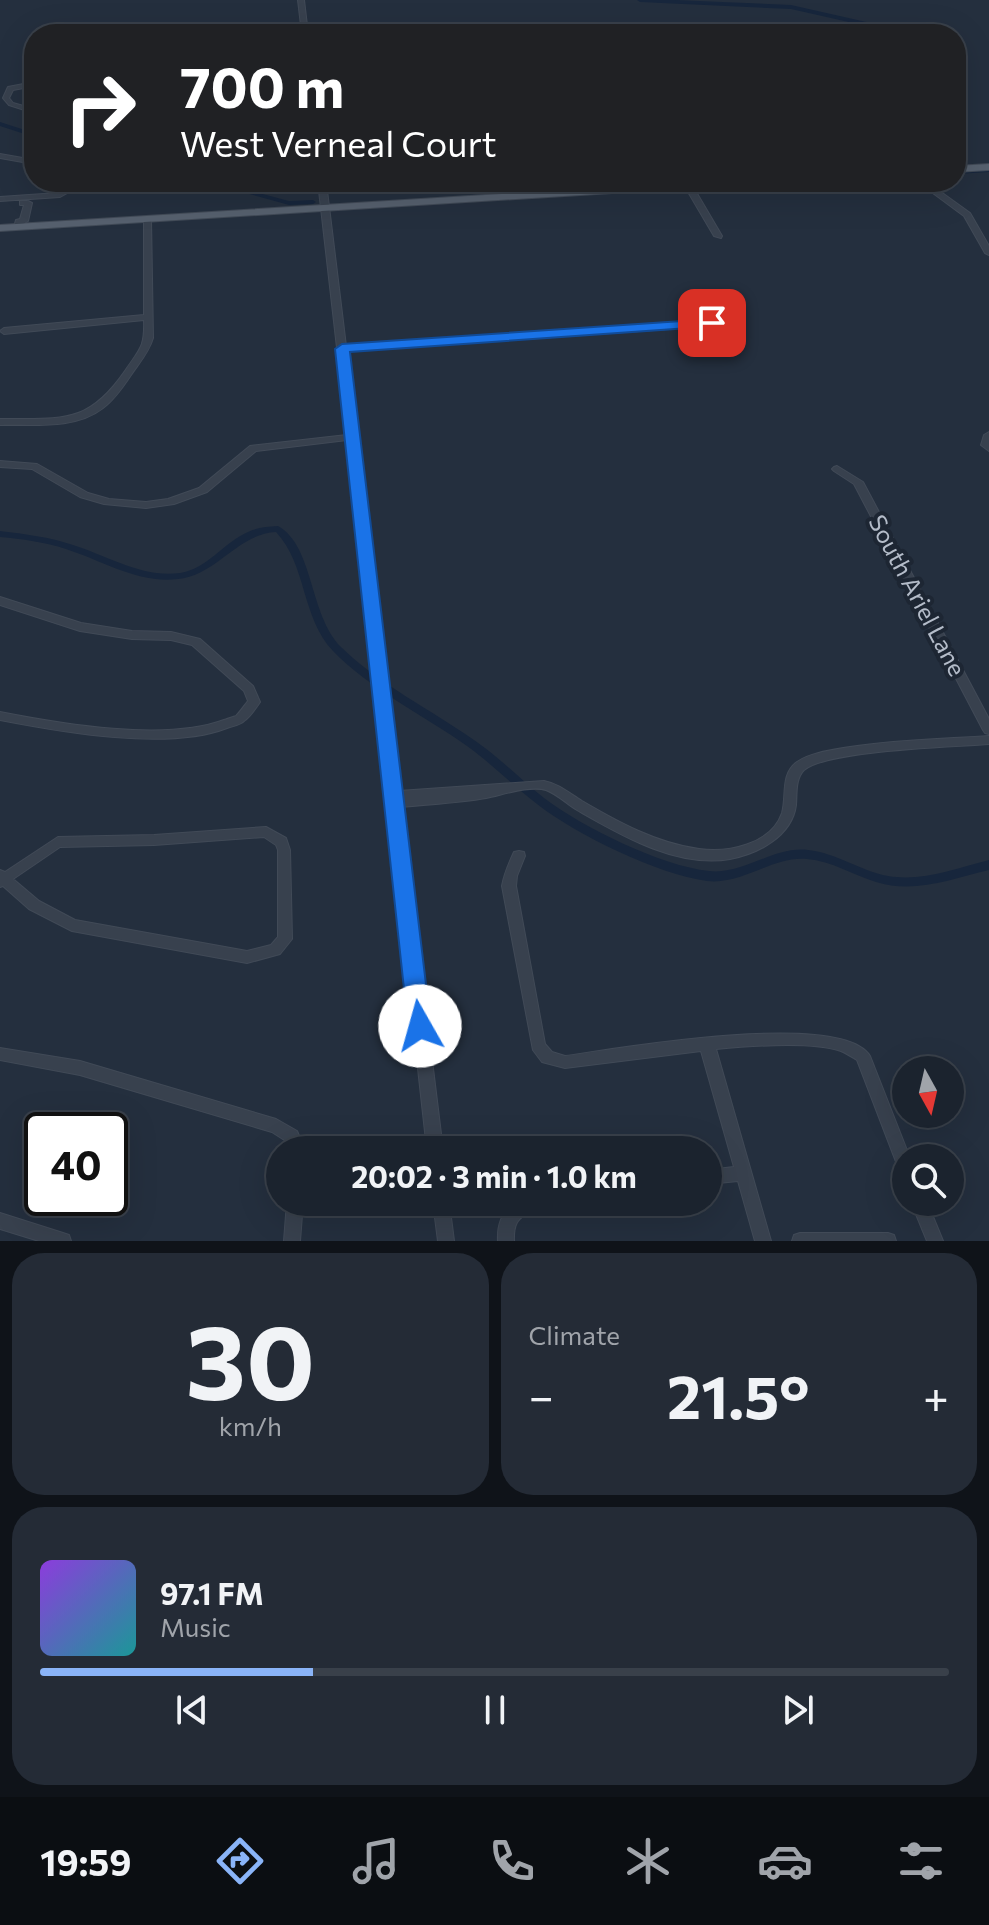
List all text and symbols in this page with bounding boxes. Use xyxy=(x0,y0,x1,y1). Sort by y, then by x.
text: 700 m xyxy=(180,51,344,120)
icon: right xyxy=(48,56,152,160)
text: West Verneal Court xyxy=(180,120,497,164)
pin xyxy=(678,289,746,357)
icon: arrive xyxy=(690,301,734,345)
street label: South Ariel Lane xyxy=(863,509,973,681)
position arrow xyxy=(378,984,462,1068)
north arrow xyxy=(892,1056,964,1128)
map controls xyxy=(892,1056,964,1216)
speed limit sign: 40 xyxy=(24,1112,128,1216)
button: search xyxy=(892,1144,964,1216)
text: 20:02 · 3 min · 1.0 km xyxy=(351,1157,637,1194)
text: 30 xyxy=(185,1294,315,1421)
text: Climate xyxy=(529,1319,620,1350)
text: 21.5° xyxy=(667,1358,810,1431)
text: − xyxy=(529,1368,554,1422)
text: + xyxy=(923,1368,949,1422)
text: km/h xyxy=(219,1410,282,1441)
text: 97.1 FM xyxy=(160,1574,264,1611)
text: Music xyxy=(160,1611,231,1642)
icon: previous xyxy=(170,1688,214,1732)
icon: pause xyxy=(473,1688,517,1732)
icon: next xyxy=(776,1688,820,1732)
icon: directions xyxy=(212,1833,268,1889)
icon: music xyxy=(348,1833,404,1889)
icon: phone xyxy=(484,1833,540,1889)
icon: climate xyxy=(620,1833,676,1889)
icon: car xyxy=(757,1833,813,1889)
icon: filters xyxy=(893,1833,949,1889)
text: 19:59 xyxy=(40,1839,131,1883)

